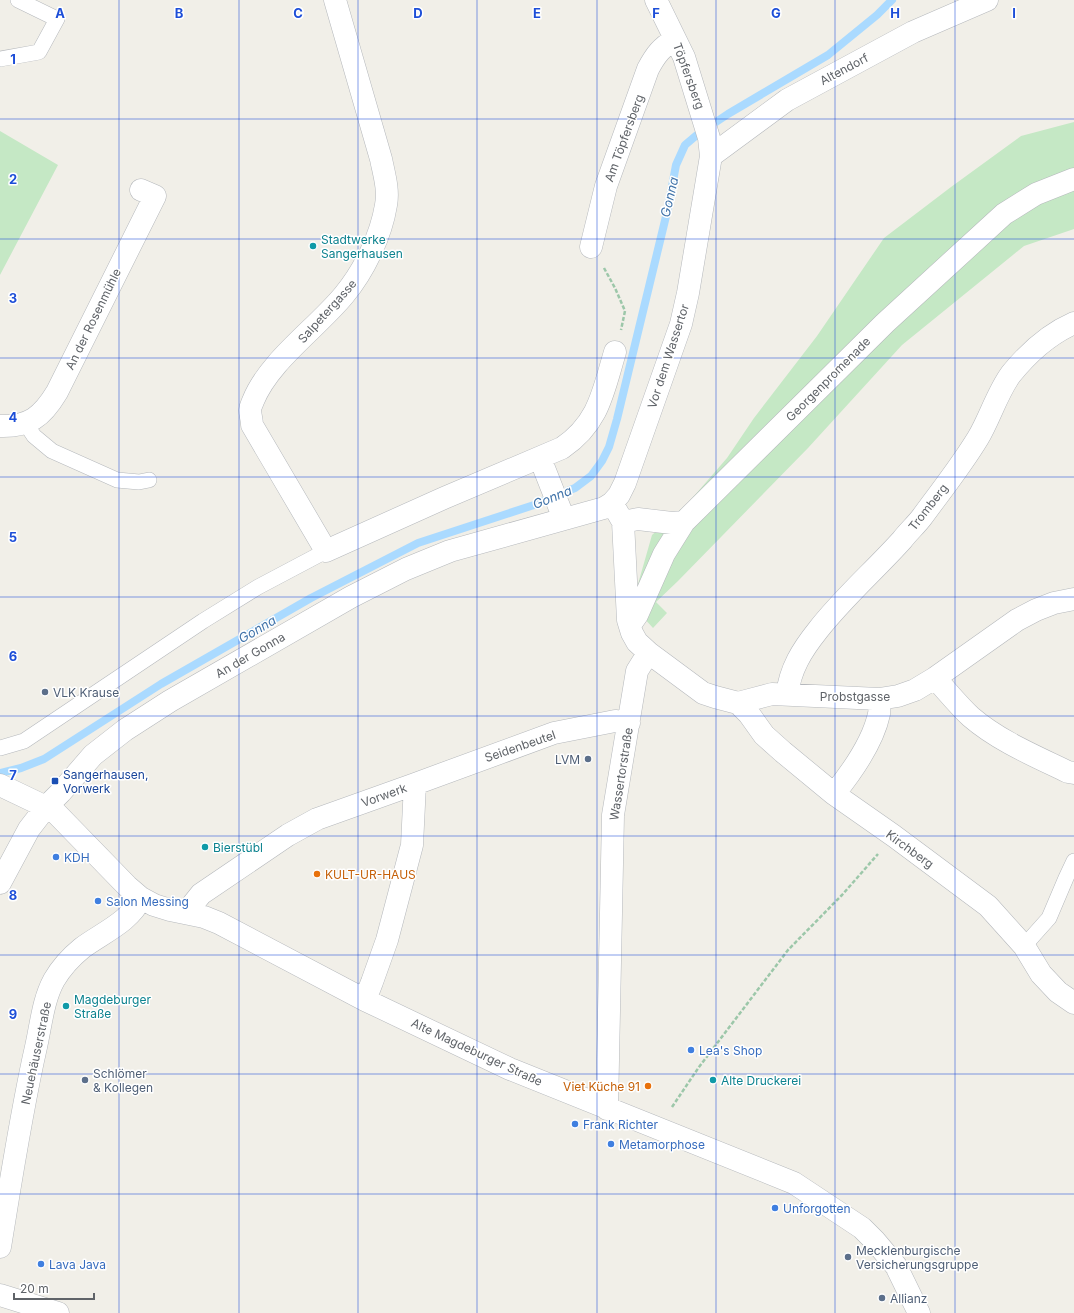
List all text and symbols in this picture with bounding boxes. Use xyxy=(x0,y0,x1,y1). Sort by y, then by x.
text: A xyxy=(55,5,65,21)
text: B xyxy=(175,5,184,21)
text: C xyxy=(293,5,303,21)
text: D xyxy=(413,5,423,21)
text: E xyxy=(533,5,541,21)
text: F xyxy=(652,5,660,21)
text: G xyxy=(771,5,781,21)
text: H xyxy=(890,5,900,21)
text: I xyxy=(1012,5,1016,21)
street label: Töpfersberg xyxy=(670,41,708,111)
street label: Altendorf xyxy=(817,50,871,88)
text: 1 xyxy=(10,51,16,67)
street label: Am Töpfersberg xyxy=(601,92,647,184)
text: 2 xyxy=(9,171,17,187)
water label: Gonna xyxy=(657,175,681,219)
place label: Stadtwerke Sangerhausen xyxy=(321,232,403,261)
marker: Stadtwerke Sangerhausen xyxy=(308,241,318,251)
street label: An der Rosenmühle xyxy=(62,266,124,372)
street label: Salpetergasse xyxy=(294,276,360,346)
text: 3 xyxy=(9,290,17,306)
street label: Vor dem Wassertor xyxy=(644,301,692,410)
street label: Georgenpromenade xyxy=(783,334,873,424)
text: 4 xyxy=(9,409,18,425)
street label: Tromberg xyxy=(905,481,951,533)
water label: Gonna xyxy=(530,482,574,512)
text: 5 xyxy=(9,529,17,545)
water label: Gonna xyxy=(235,612,279,646)
street label: An der Gonna xyxy=(212,629,288,681)
text: 6 xyxy=(9,648,17,664)
place label: VLK Krause xyxy=(53,685,119,700)
marker: VLK Krause xyxy=(40,687,50,697)
street label: Probstgasse xyxy=(820,689,890,704)
street label: Seidenbeutel xyxy=(482,727,558,765)
street label: Wassertorstraße xyxy=(606,727,636,821)
place label: LVM xyxy=(555,752,580,767)
marker: LVM xyxy=(583,754,593,764)
text: 7 xyxy=(9,767,17,783)
place label: Sangerhausen, Vorwerk xyxy=(63,767,148,796)
marker: Sangerhausen, Vorwerk xyxy=(50,776,60,786)
street label: Vorwerk xyxy=(359,780,409,810)
street label: Kirchberg xyxy=(883,827,937,871)
place label: Bierstübl xyxy=(213,840,263,855)
marker: Bierstübl xyxy=(200,842,210,852)
place label: KDH xyxy=(64,850,90,865)
marker: KDH xyxy=(51,852,61,862)
place label: KULT-UR-HAUS xyxy=(325,867,416,882)
marker: KULT-UR-HAUS xyxy=(312,869,322,879)
text: 8 xyxy=(9,887,17,903)
place label: Salon Messing xyxy=(106,894,189,909)
marker: Salon Messing xyxy=(93,896,103,906)
place label: Magdeburger Straße xyxy=(74,992,151,1021)
street label: Neuehäuserstraße xyxy=(18,1000,54,1106)
marker: Magdeburger Straße xyxy=(61,1001,71,1011)
text: 9 xyxy=(9,1006,17,1022)
street label: Alte Magdeburger Straße xyxy=(409,1015,545,1089)
place label: Lea's Shop xyxy=(699,1043,762,1058)
marker: Lea's Shop xyxy=(686,1045,696,1055)
place label: Schlömer & Kollegen xyxy=(93,1066,153,1095)
place label: Alte Druckerei xyxy=(721,1073,801,1088)
marker: Schlömer & Kollegen xyxy=(80,1075,90,1085)
marker: Alte Druckerei xyxy=(708,1075,718,1085)
place label: Viet Küche 91 xyxy=(563,1079,640,1094)
marker: Viet Küche 91 xyxy=(643,1081,653,1091)
place label: Frank Richter xyxy=(583,1117,658,1132)
marker: Frank Richter xyxy=(570,1119,580,1129)
place label: Metamorphose xyxy=(619,1137,705,1152)
marker: Metamorphose xyxy=(606,1139,616,1149)
place label: Unforgotten xyxy=(783,1201,851,1216)
marker: Unforgotten xyxy=(770,1203,780,1213)
place label: Mecklenburgische Versicherungsgruppe xyxy=(856,1243,978,1272)
marker: Mecklenburgische Versicherungsgruppe xyxy=(843,1252,853,1262)
place label: Lava Java xyxy=(49,1257,106,1272)
marker: Lava Java xyxy=(36,1259,46,1269)
scale bar xyxy=(14,1275,94,1301)
text: 20 m xyxy=(20,1281,49,1296)
place label: Allianz xyxy=(890,1291,927,1306)
marker: Allianz xyxy=(877,1293,887,1303)

